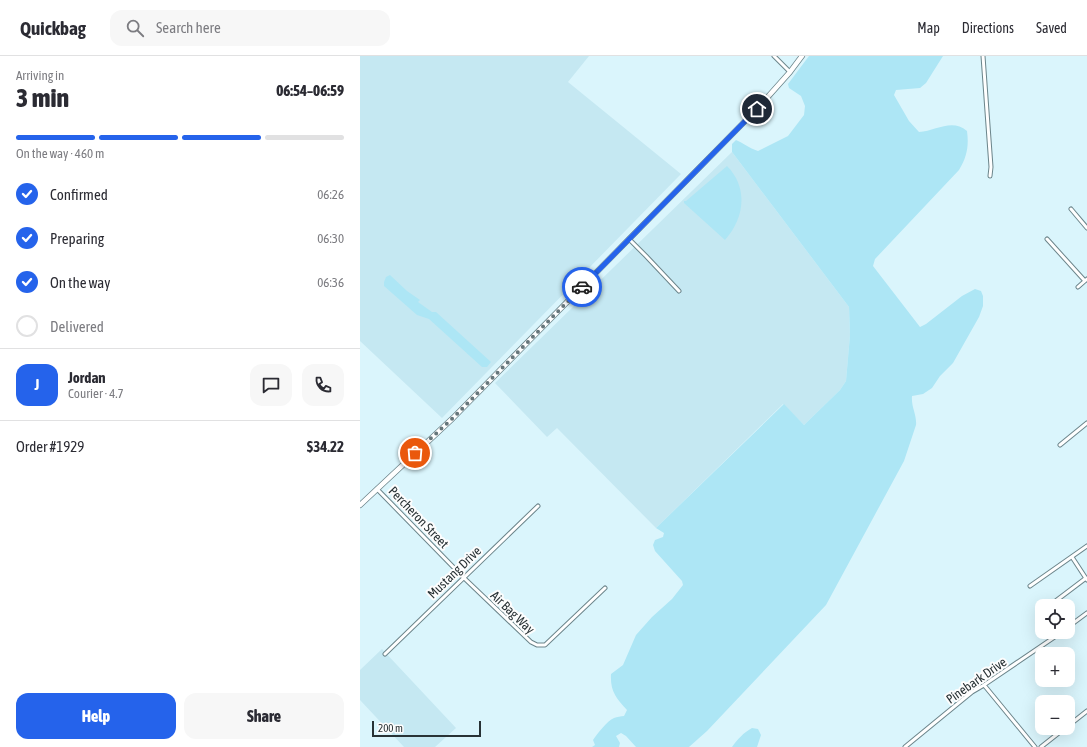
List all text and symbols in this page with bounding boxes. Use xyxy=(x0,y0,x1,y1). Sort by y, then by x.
search box xyxy=(110,10,390,46)
text: Quickbag xyxy=(20,17,86,39)
icon: search xyxy=(124,17,146,39)
text: Search here xyxy=(156,19,221,36)
text: Map xyxy=(917,20,940,36)
text: Directions xyxy=(962,20,1014,36)
text: Saved xyxy=(1036,20,1067,36)
text: Arriving in xyxy=(16,68,64,83)
text: 06:54–06:59 xyxy=(276,82,344,99)
text: 3 min xyxy=(16,83,69,113)
pin xyxy=(740,92,774,126)
icon: home xyxy=(746,98,768,120)
text: On the way · 460 m xyxy=(16,146,104,161)
icon: check xyxy=(16,183,38,205)
text: Confirmed xyxy=(50,186,108,203)
text: 06:26 xyxy=(317,187,344,202)
icon: check xyxy=(16,227,38,249)
text: Preparing xyxy=(50,230,104,247)
text: 06:30 xyxy=(317,231,344,246)
courier xyxy=(562,267,602,307)
icon: check xyxy=(16,271,38,293)
text: On the way xyxy=(50,274,111,291)
text: 06:36 xyxy=(317,275,344,290)
icon: car xyxy=(571,276,593,298)
text: Delivered xyxy=(50,318,104,335)
button: chat xyxy=(250,364,292,406)
button: phone xyxy=(302,364,344,406)
text: Jordan xyxy=(68,369,106,386)
text: J xyxy=(35,376,39,393)
text: Courier · 4.7 xyxy=(68,386,124,401)
pin xyxy=(398,436,432,470)
text: Order #1929 xyxy=(16,438,84,455)
text: $34.22 xyxy=(307,438,344,455)
icon: bag xyxy=(404,442,426,464)
street label: Percheron Street xyxy=(386,484,452,551)
street label: Mustang Drive xyxy=(425,543,484,601)
street label: Air Bag Way xyxy=(488,588,538,637)
map controls xyxy=(1035,599,1075,735)
button: locate xyxy=(1035,599,1075,639)
button: + xyxy=(1035,647,1075,687)
street label: Pinebark Drive xyxy=(943,654,1009,707)
button: Help xyxy=(16,693,176,739)
button: Share xyxy=(184,693,344,739)
button: − xyxy=(1035,695,1075,735)
scale bar xyxy=(372,719,481,738)
text: 200 m xyxy=(378,722,403,734)

